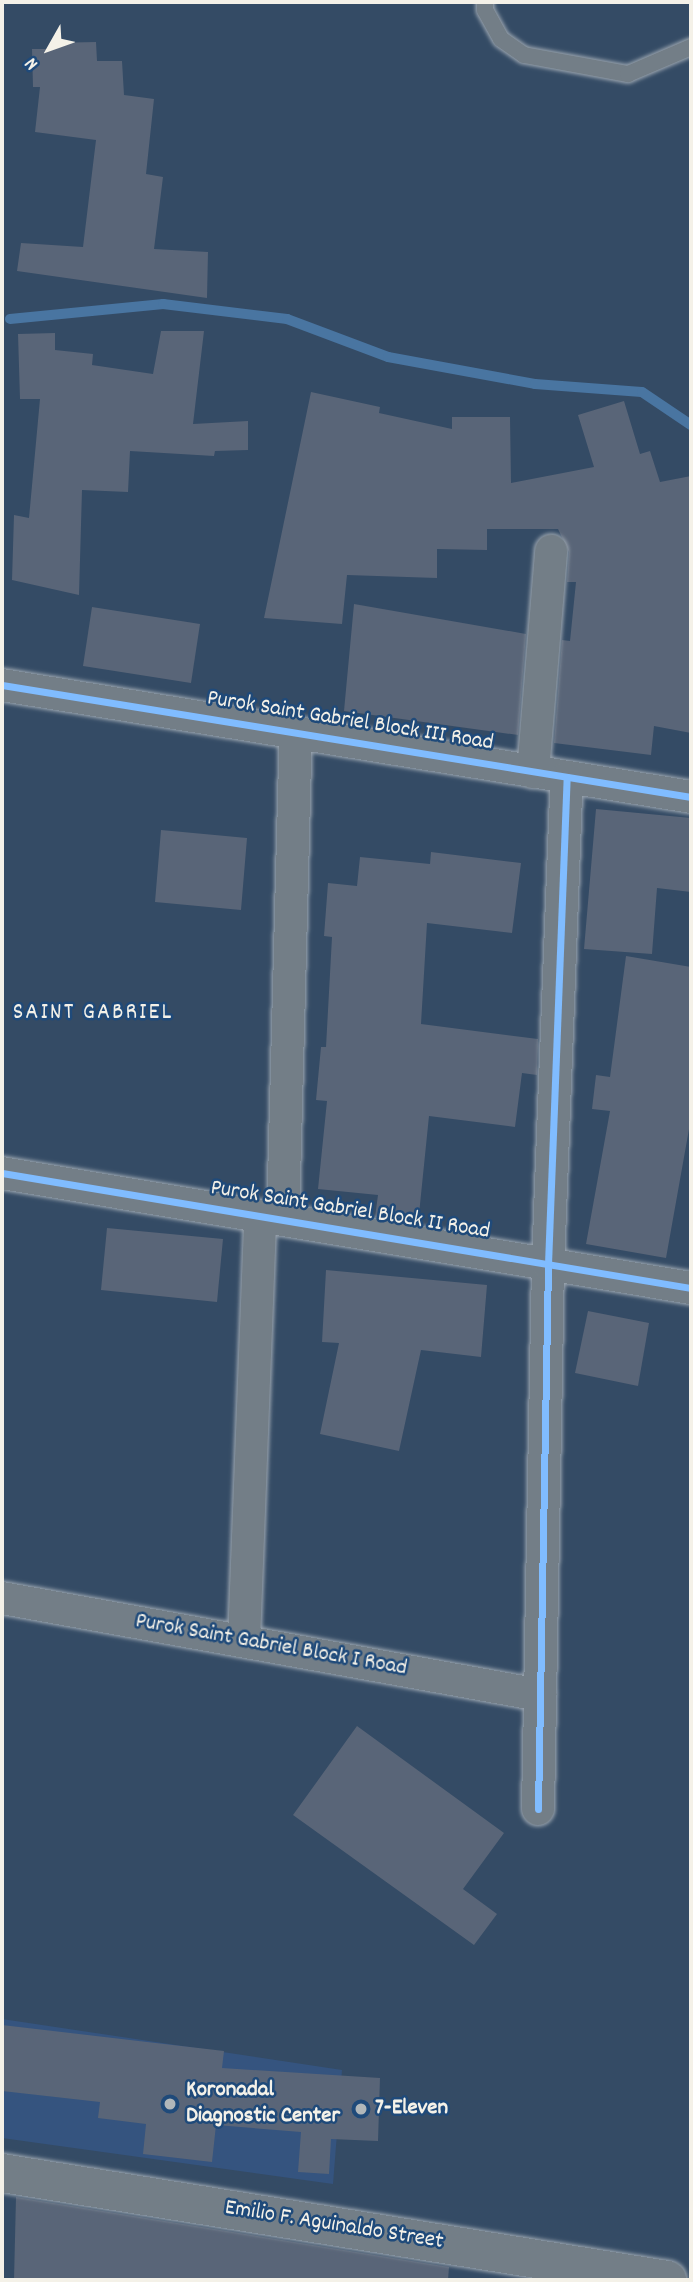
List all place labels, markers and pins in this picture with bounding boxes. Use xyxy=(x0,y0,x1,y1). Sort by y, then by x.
place label: Koronadal Diagnostic Center xyxy=(186,2077,340,2131)
marker: Koronadal Diagnostic Center xyxy=(160,2094,180,2114)
place label: 7-Eleven xyxy=(375,2095,448,2123)
marker: 7-Eleven xyxy=(353,2101,369,2117)

